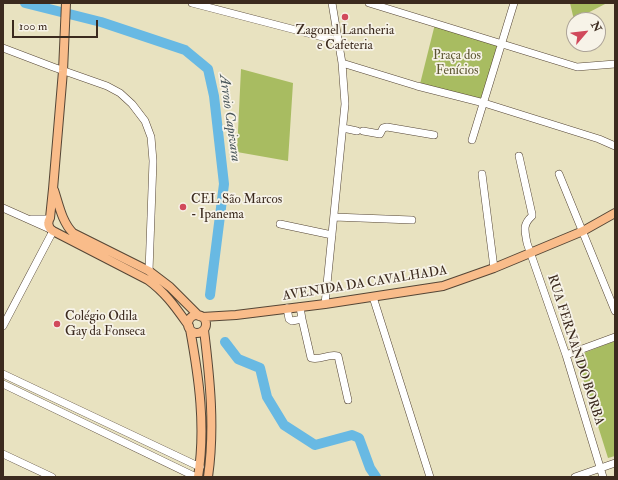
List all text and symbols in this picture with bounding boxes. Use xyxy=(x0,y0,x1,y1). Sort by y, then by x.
scale bar xyxy=(14,12,100,38)
marker: Zagonel Lancheria e Cafeteria xyxy=(340,12,350,22)
north arrow xyxy=(566,12,606,52)
text: 100 m xyxy=(19,19,47,34)
text: N xyxy=(588,19,604,34)
place label: Zagonel Lancheria e Cafeteria xyxy=(296,23,394,54)
park label: Praça dos Fenícios xyxy=(433,48,481,79)
water label: Arroio Capivara xyxy=(215,73,243,163)
place label: CEL São Marcos - Ipanema xyxy=(191,192,282,223)
marker: CEL São Marcos - Ipanema xyxy=(178,202,188,212)
street label: AVENIDA DA CAVALHADA xyxy=(282,263,448,305)
street label: RUA FERNANDO BORBA xyxy=(543,273,607,427)
place label: Colégio Odila Gay da Fonseca xyxy=(65,309,145,340)
marker: Colégio Odila Gay da Fonseca xyxy=(52,319,62,329)

